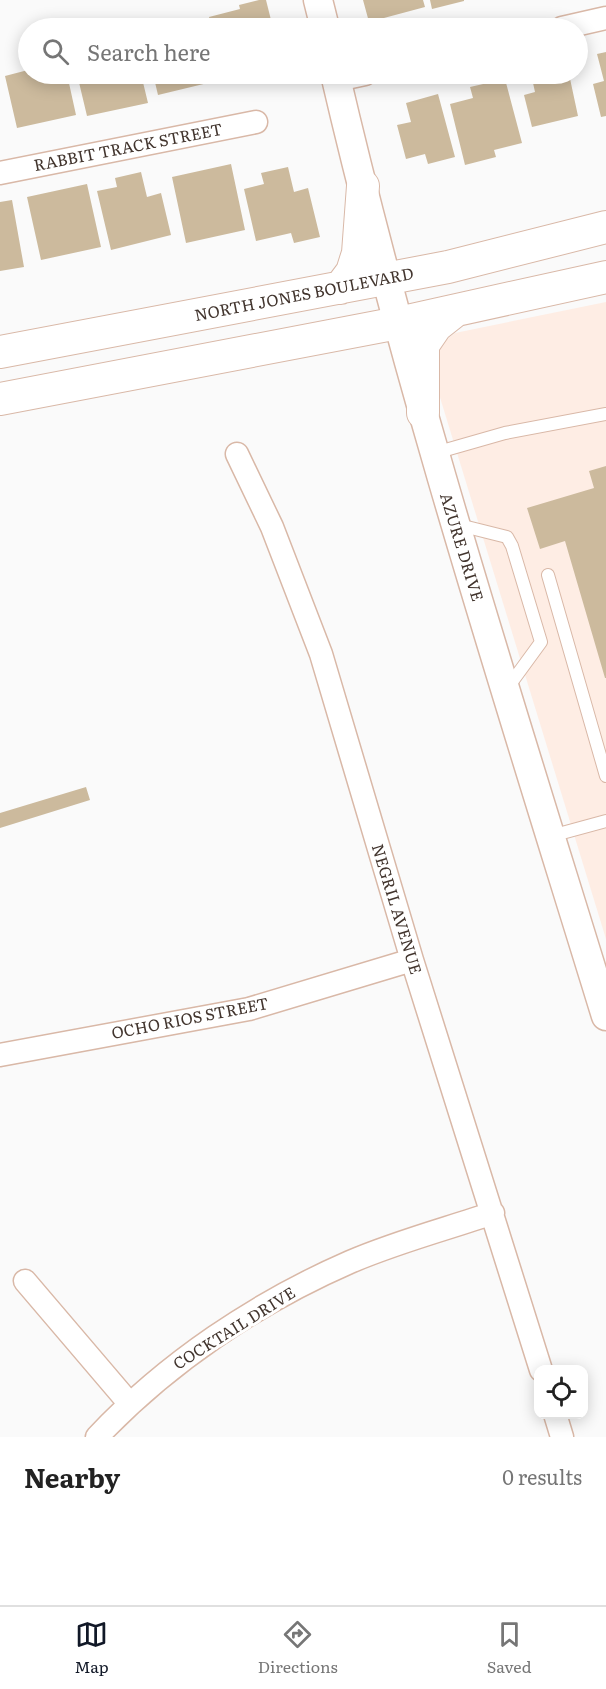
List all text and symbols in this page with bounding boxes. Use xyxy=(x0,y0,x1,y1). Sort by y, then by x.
search box xyxy=(18,18,588,84)
icon: search xyxy=(39,35,72,68)
text: Search here xyxy=(87,35,210,68)
street label: RABBIT TRACK STREET xyxy=(31,116,224,176)
street label: NORTH JONES BOULEVARD xyxy=(192,260,415,326)
street label: AZURE DRIVE xyxy=(435,489,491,604)
street label: NEGRIL AVENUE xyxy=(367,840,429,977)
street label: OCHO RIOS STREET xyxy=(109,990,271,1044)
street label: COCKTAIL DRIVE xyxy=(168,1280,299,1375)
map controls xyxy=(534,1365,588,1419)
button: locate xyxy=(534,1365,588,1419)
text: Nearby xyxy=(24,1457,120,1496)
text: 0 results xyxy=(502,1461,582,1491)
tab: Map xyxy=(75,1618,109,1678)
tab: Directions xyxy=(258,1618,338,1678)
tab: Saved xyxy=(487,1618,531,1678)

